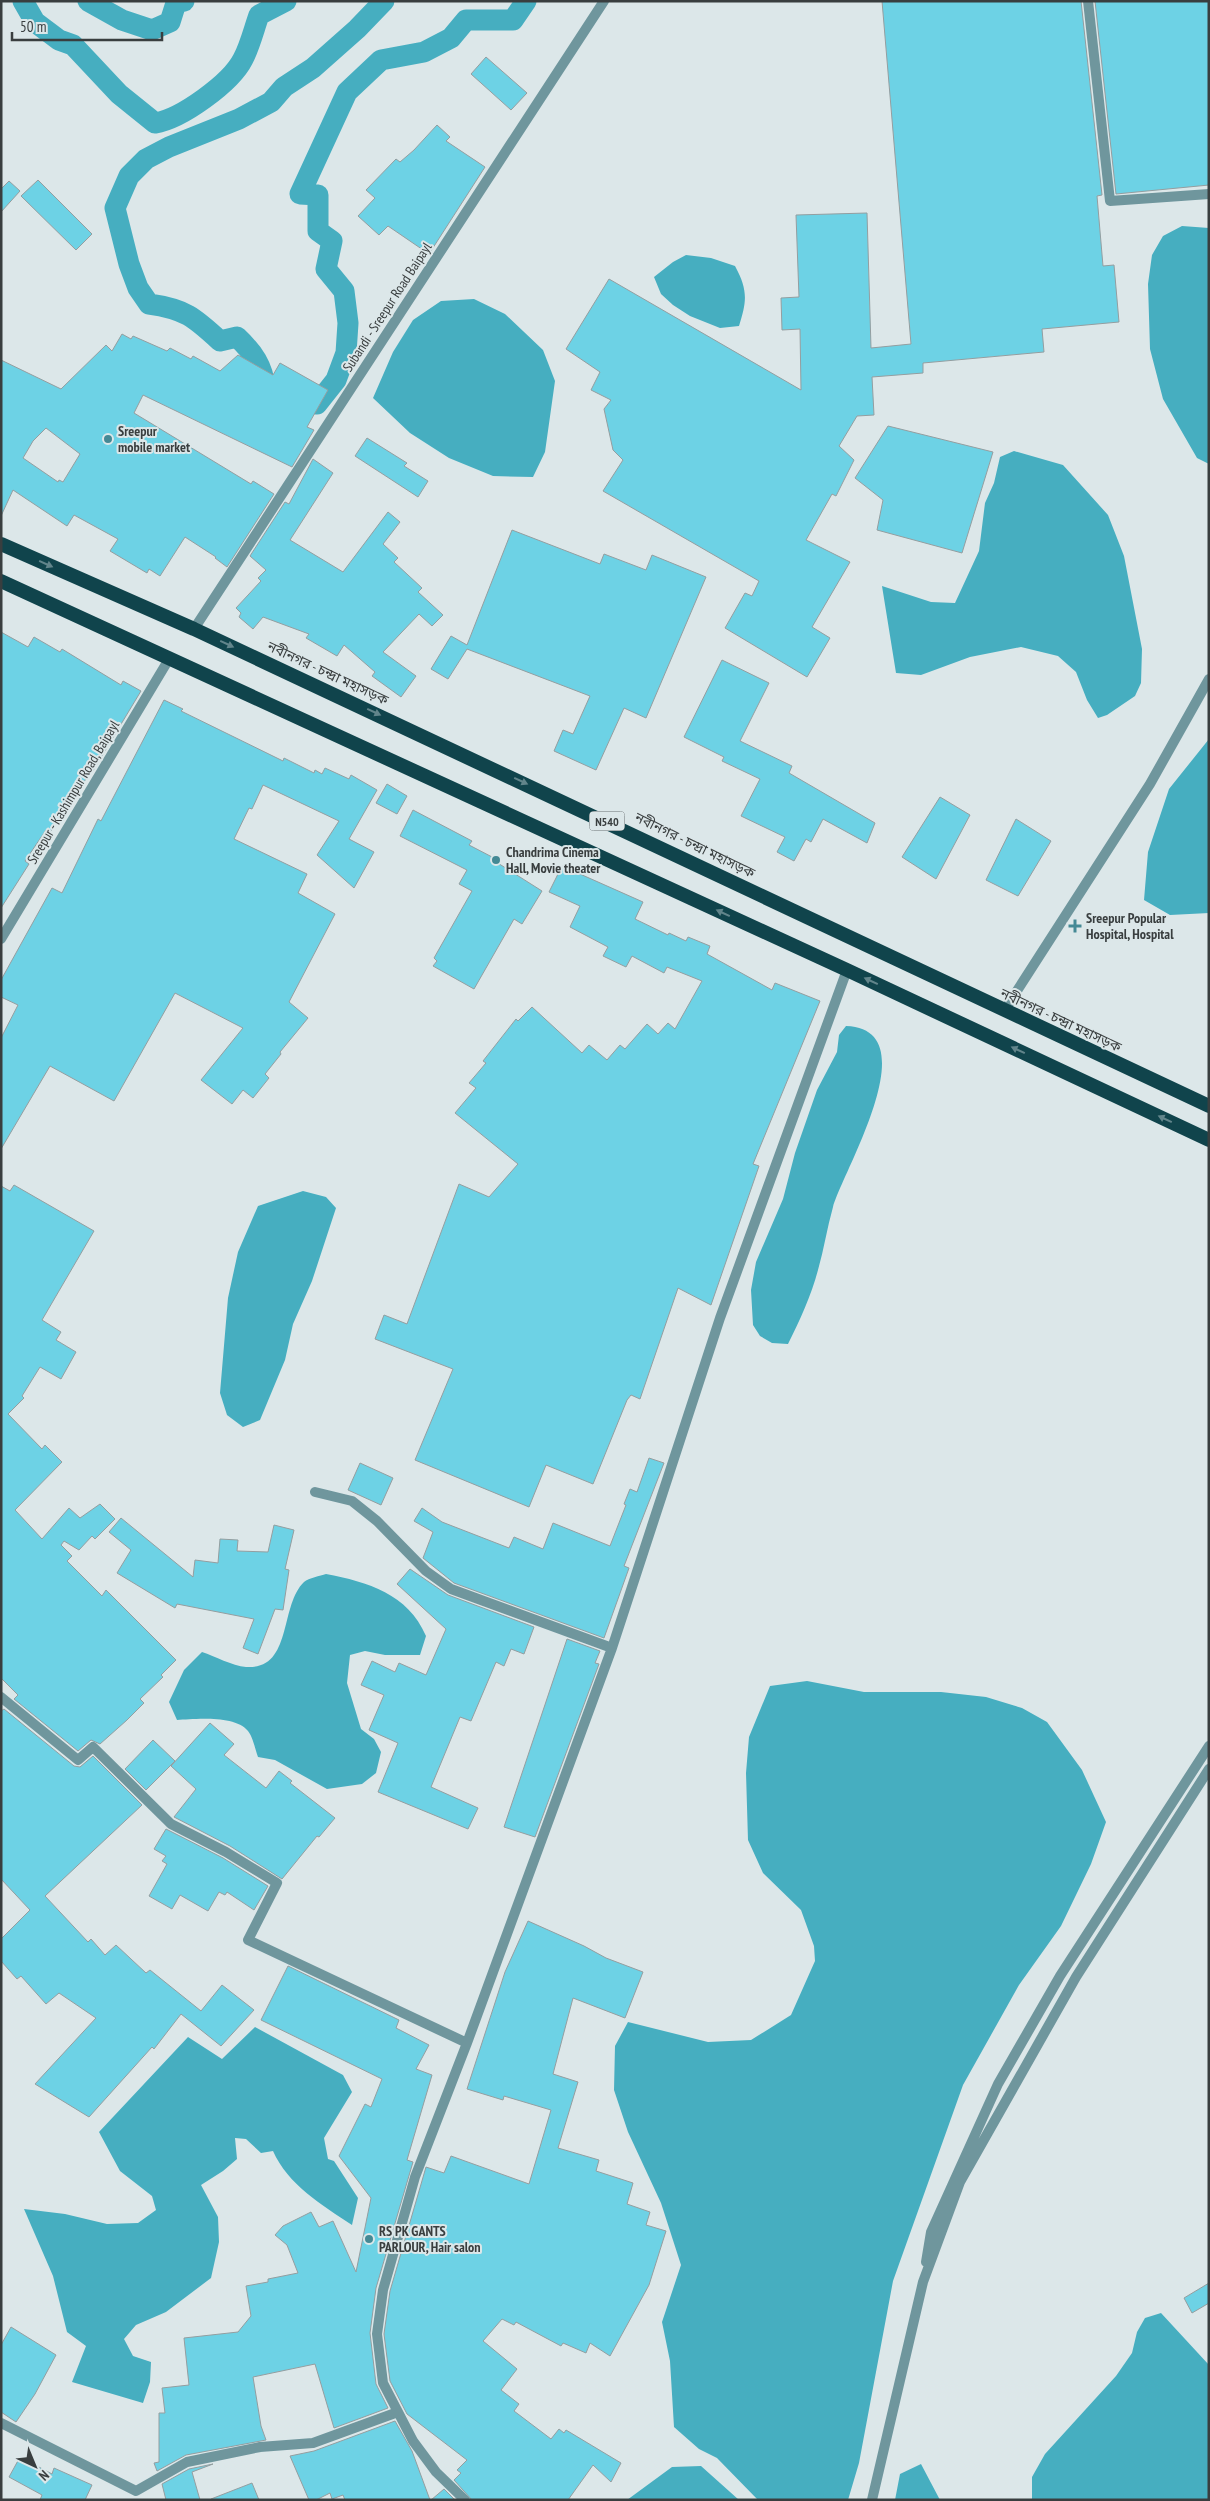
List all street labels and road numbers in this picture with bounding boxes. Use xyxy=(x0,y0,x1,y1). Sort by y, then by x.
street label: Subandi - Sreepur Road Baipayl xyxy=(338,238,436,375)
street label: নবীনগর - চন্দ্রা মহাসড়ক xyxy=(264,637,392,709)
street label: Sreepur - Kashimpur Road, Baipayl xyxy=(23,716,123,867)
street label: নবীনগর - চন্দ্রা মহাসড়ক xyxy=(631,808,759,882)
road number: N540 xyxy=(590,811,624,830)
street label: নবীনগর - চন্দ্রা মহাসড়ক xyxy=(997,984,1125,1056)

